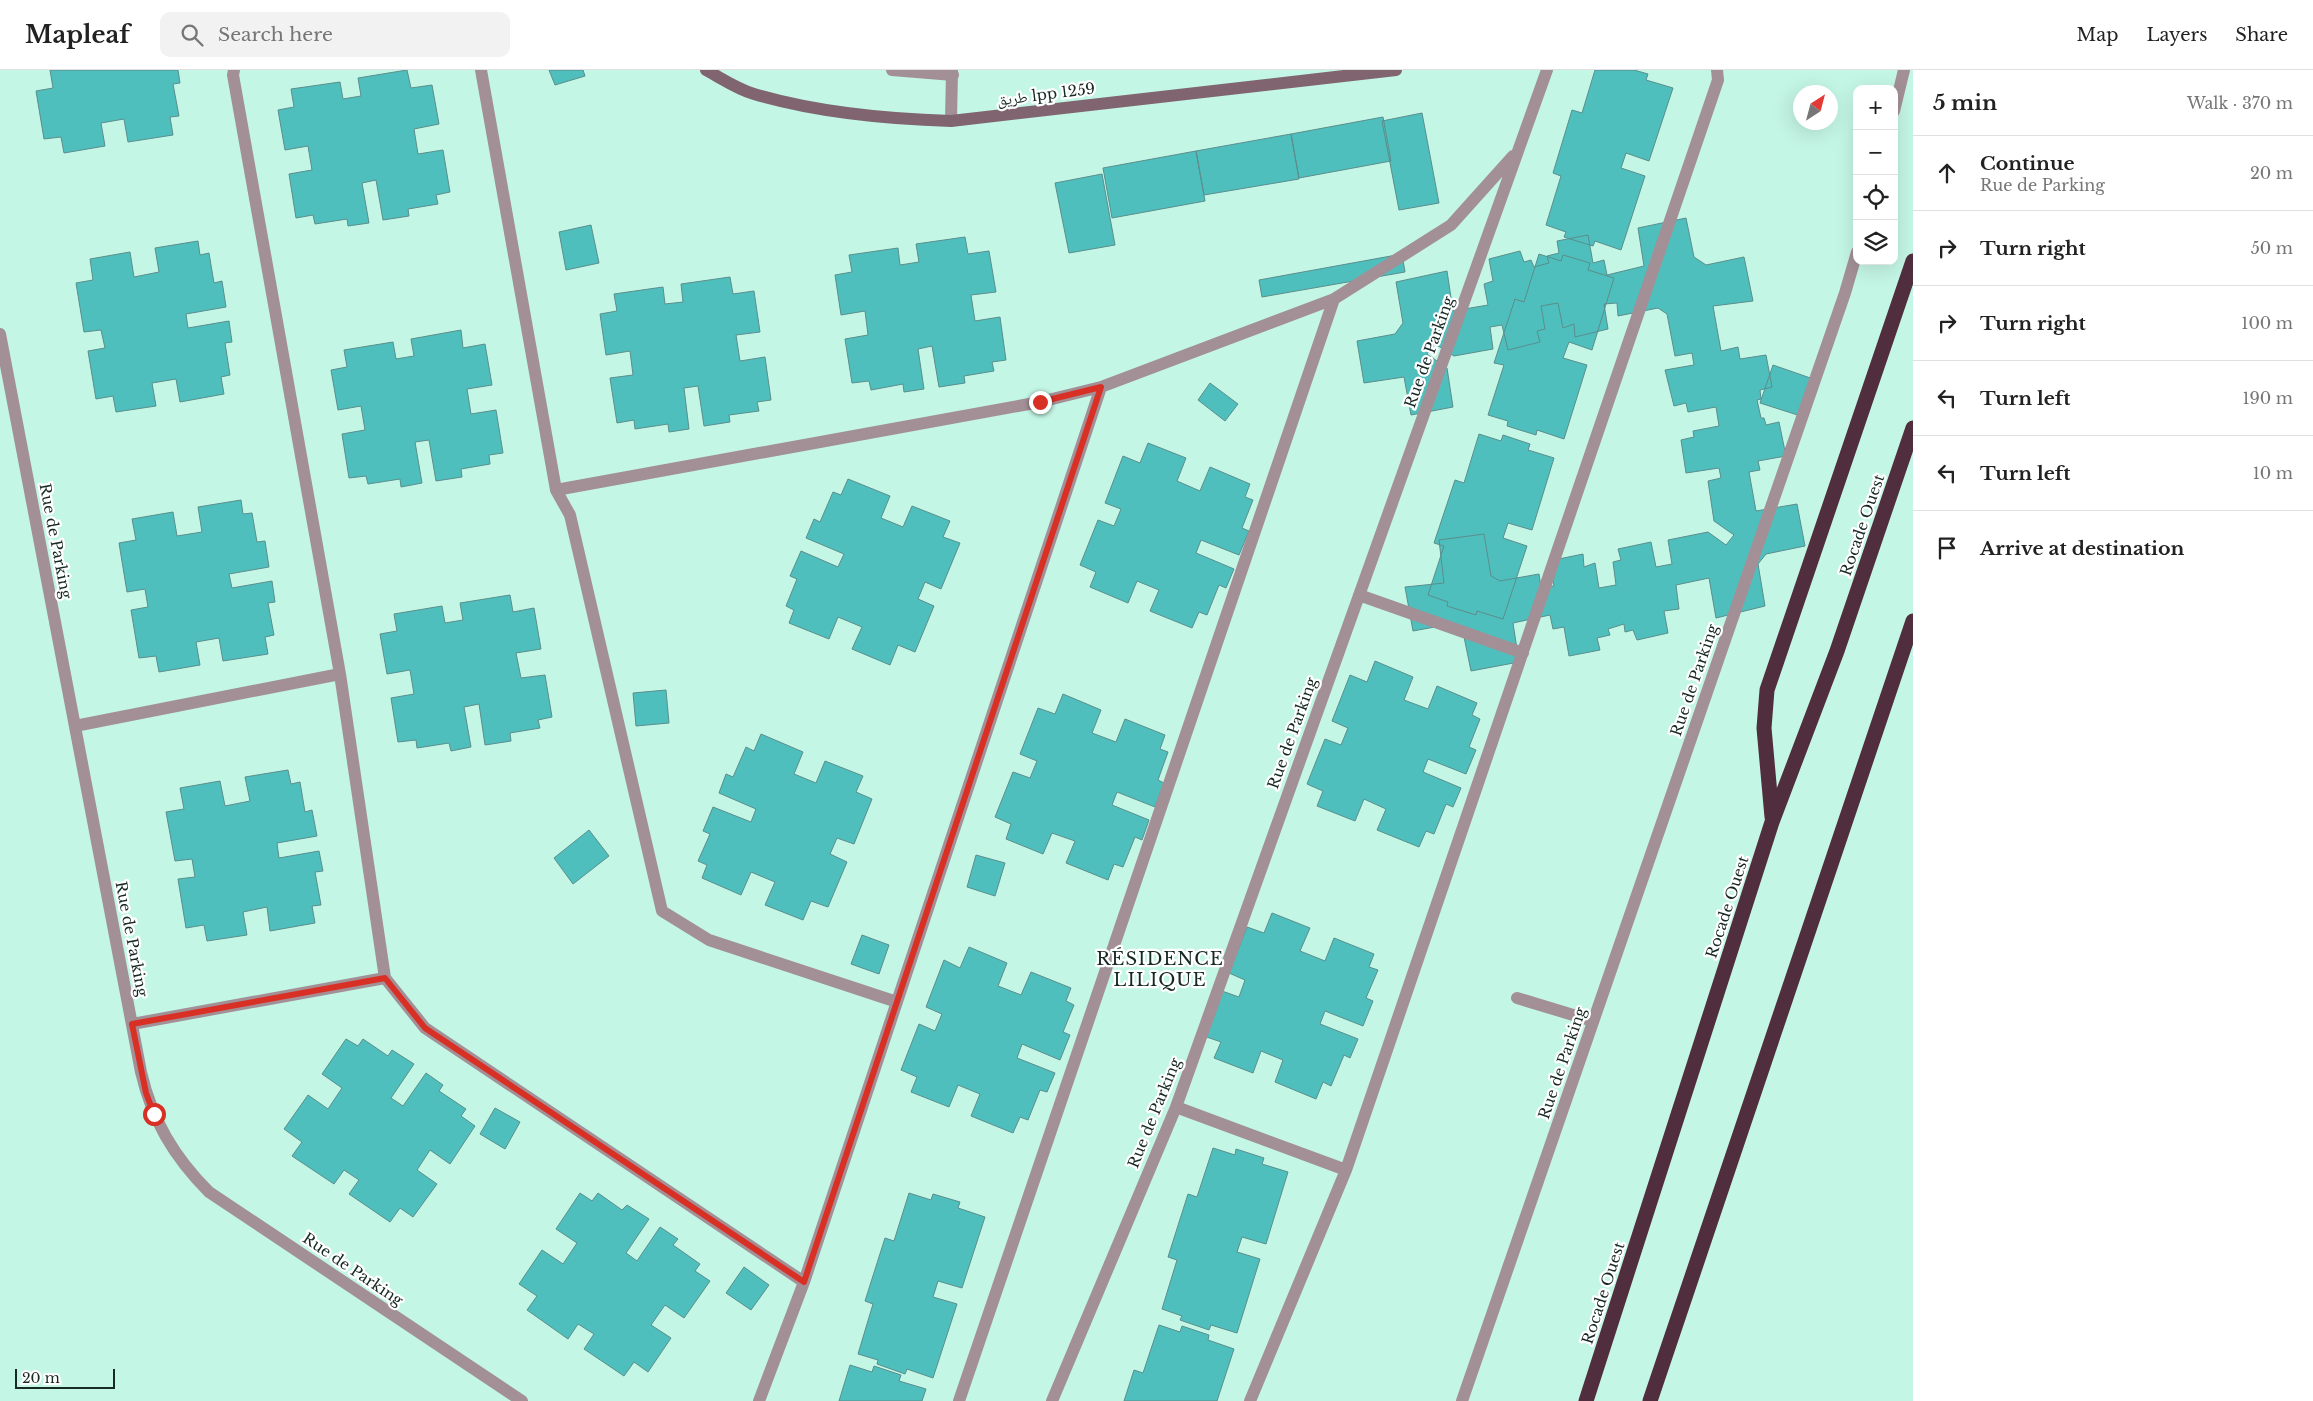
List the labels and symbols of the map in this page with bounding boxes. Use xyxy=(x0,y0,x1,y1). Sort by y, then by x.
street label: طريق lpp 1259 xyxy=(996,79,1096,110)
north arrow xyxy=(1793,85,1838,130)
street label: Rue de Parking xyxy=(1400,293,1458,410)
route end xyxy=(1029,391,1052,414)
street label: Rocade Ouest xyxy=(1836,471,1888,578)
street label: Rue de Parking xyxy=(36,482,77,601)
street label: Rue de Parking xyxy=(1666,621,1722,738)
street label: Rue de Parking xyxy=(1263,674,1321,791)
street label: Rocade Ouest xyxy=(1702,853,1753,960)
street label: Rue de Parking xyxy=(112,880,153,999)
district label: RÉSIDENCE LILIQUE xyxy=(1096,947,1224,991)
street label: Rue de Parking xyxy=(1534,1004,1590,1121)
street label: Rue de Parking xyxy=(1123,1054,1185,1171)
route start xyxy=(143,1103,166,1126)
street label: Rue de Parking xyxy=(299,1228,408,1310)
street label: Rocade Ouest xyxy=(1578,1239,1629,1346)
scale bar xyxy=(15,1366,115,1389)

